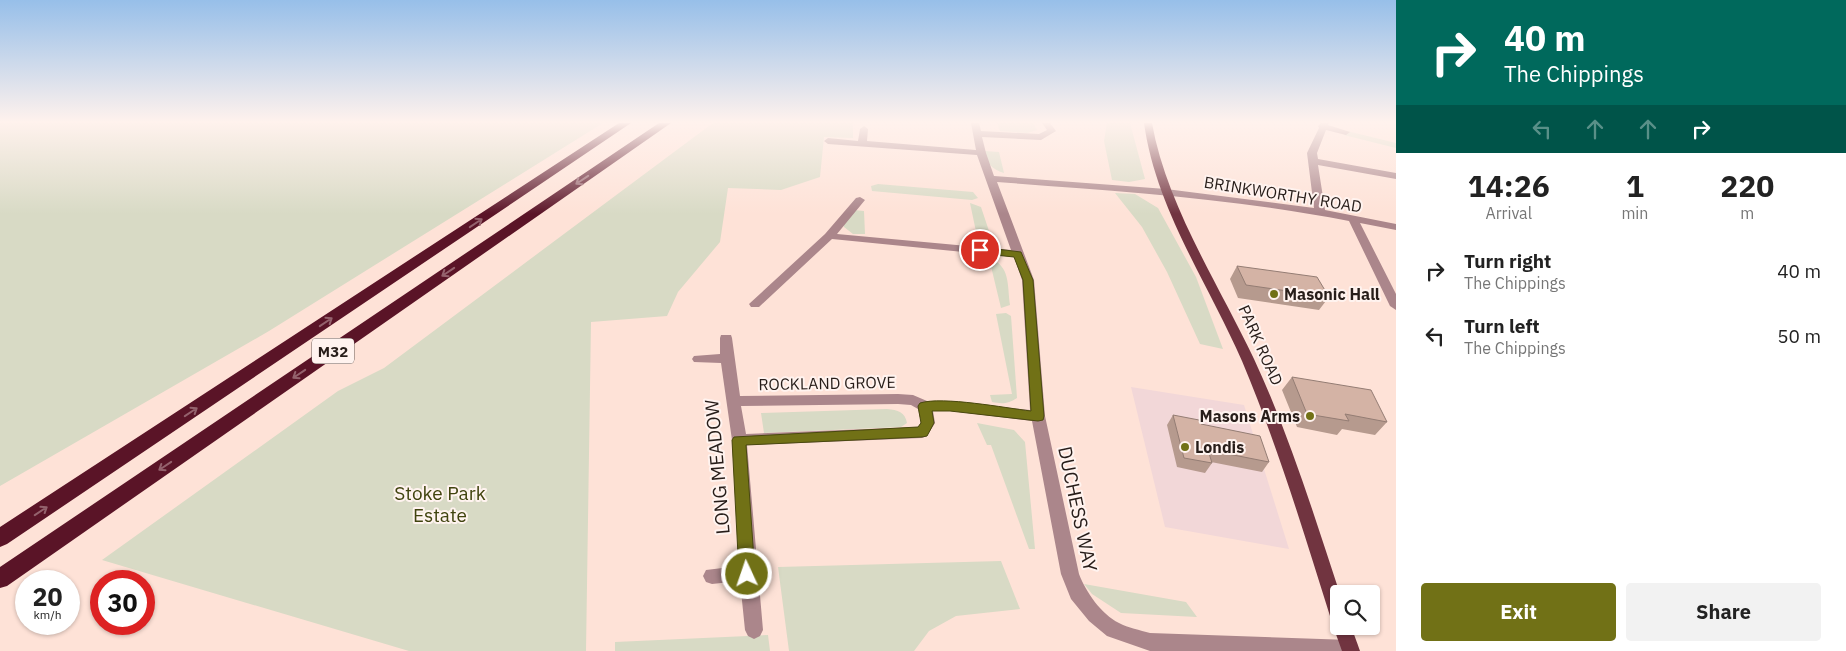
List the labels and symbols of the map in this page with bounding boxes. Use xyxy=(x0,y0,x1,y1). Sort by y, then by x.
street label: BRINKWORTHY ROAD xyxy=(1203,172,1363,216)
one-way arrow xyxy=(575,175,589,185)
one-way arrow xyxy=(469,217,483,227)
pin xyxy=(959,229,1001,271)
one-way arrow xyxy=(441,267,455,277)
place label: Masonic Hall xyxy=(1284,284,1380,304)
marker: Masonic Hall xyxy=(1268,288,1280,300)
street label: PARK ROAD xyxy=(1234,302,1288,388)
one-way arrow xyxy=(319,317,333,327)
road number: M32 xyxy=(312,338,354,364)
one-way arrow xyxy=(293,369,307,379)
street label: ROCKLAND GROVE xyxy=(758,372,896,394)
street label: LONG MEADOW xyxy=(699,398,735,535)
place label: Masons Arms xyxy=(1200,406,1300,426)
one-way arrow xyxy=(183,407,197,417)
marker: Masons Arms xyxy=(1304,410,1316,422)
place label: Londis xyxy=(1195,437,1244,457)
marker: Londis xyxy=(1179,441,1191,453)
street label: DUCHESS WAY xyxy=(1053,444,1103,575)
one-way arrow xyxy=(159,461,173,471)
park label: Stoke Park Estate xyxy=(394,481,486,527)
one-way arrow xyxy=(33,506,47,516)
position arrow xyxy=(720,547,772,599)
speed limit sign: 30 xyxy=(90,570,155,635)

